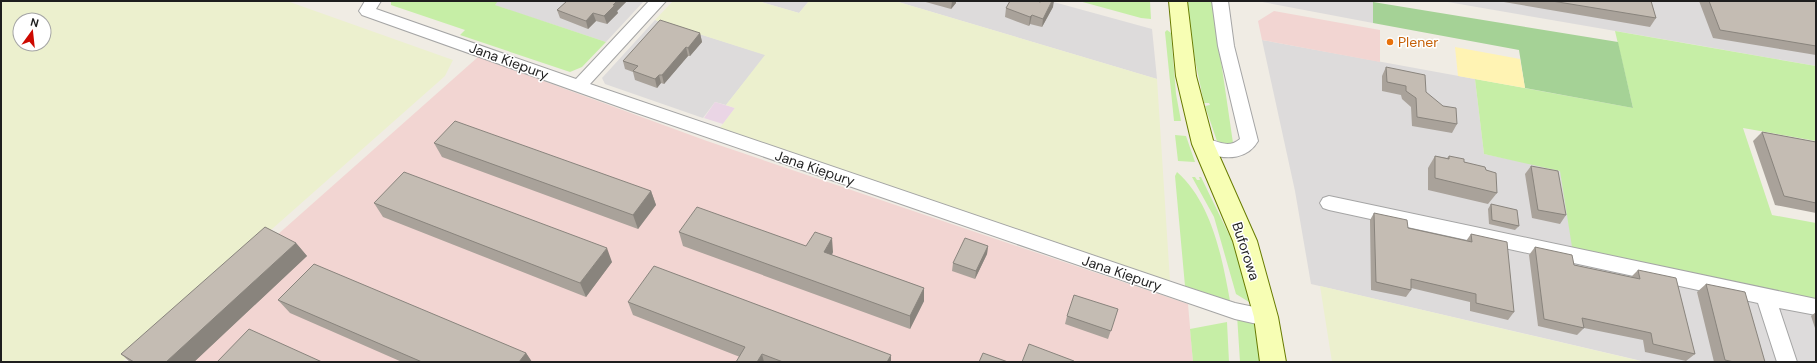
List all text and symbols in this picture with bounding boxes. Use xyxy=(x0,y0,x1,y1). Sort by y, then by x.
north arrow xyxy=(12,12,52,52)
text: N xyxy=(29,15,40,30)
place label: Plener xyxy=(1398,33,1438,51)
marker: Plener xyxy=(1385,37,1395,47)
street label: Jana Kiepury xyxy=(467,38,551,84)
street label: Jana Kiepury xyxy=(773,146,857,190)
street label: Buforowa xyxy=(1228,220,1264,282)
street label: Jana Kiepury xyxy=(1080,251,1164,295)

